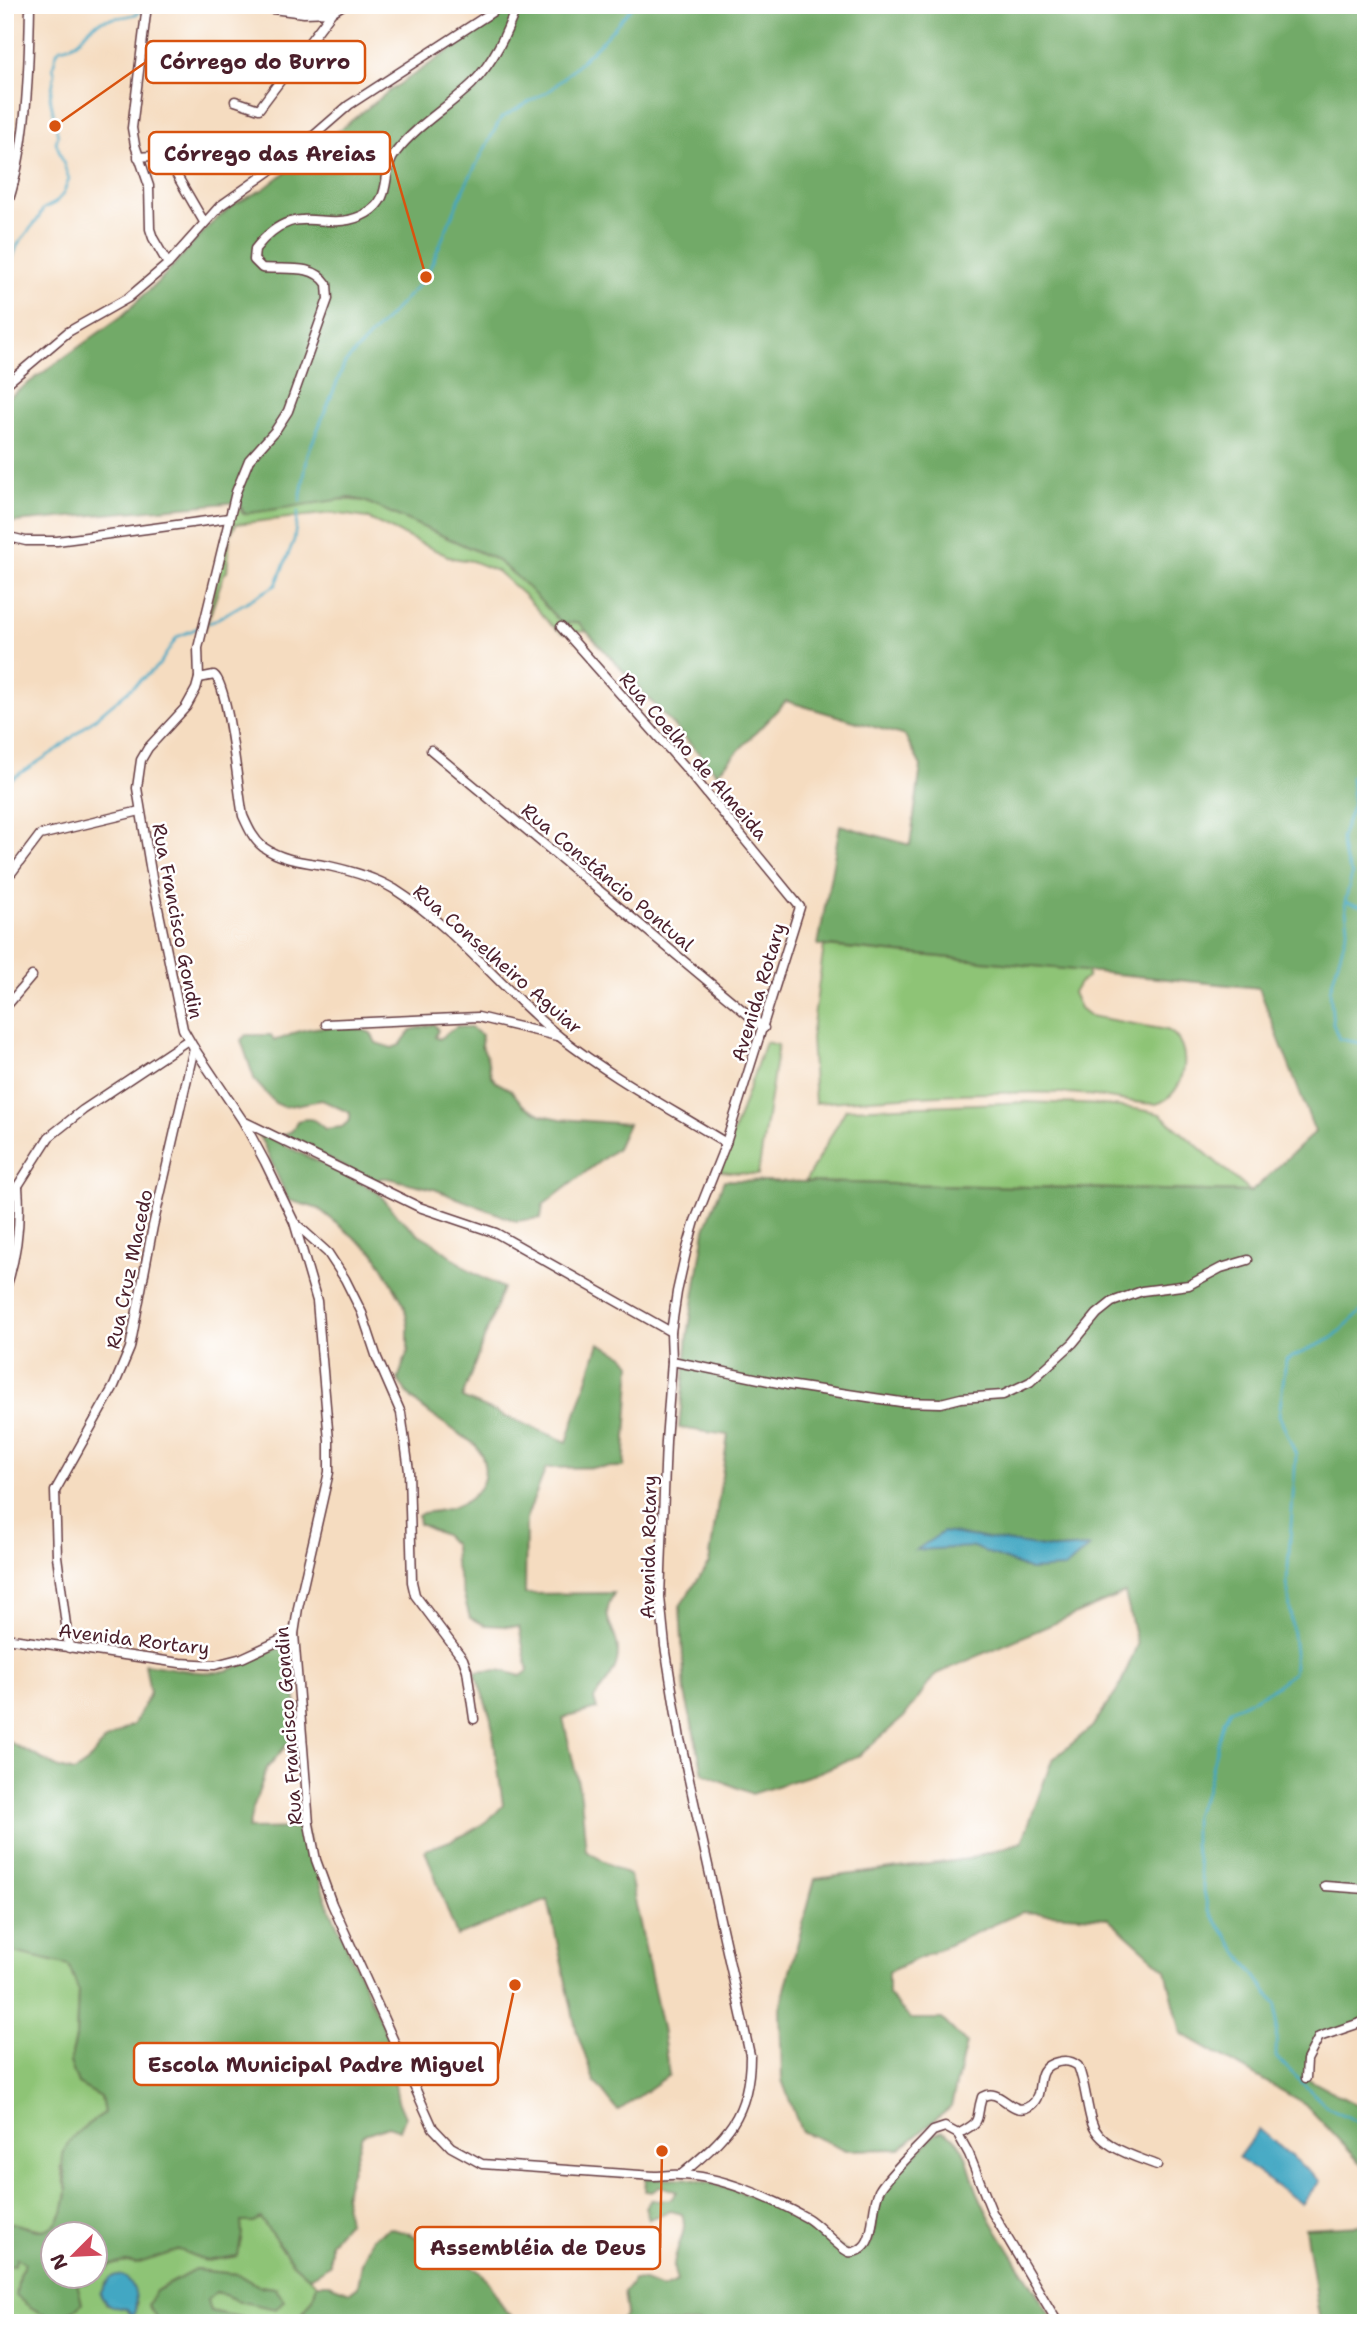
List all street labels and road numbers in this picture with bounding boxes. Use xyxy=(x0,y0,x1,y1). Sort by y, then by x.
street label: Rua Coelho de Almeida xyxy=(614,667,774,846)
street label: Rua Constâncio Pontual xyxy=(516,798,699,957)
street label: Rua Francisco Gondin xyxy=(146,821,209,1021)
street label: Rua Conselheiro Aguiar xyxy=(408,879,587,1040)
street label: Avenida Rotary xyxy=(726,920,791,1064)
street label: Rua Cruz Macedo xyxy=(100,1187,159,1351)
street label: Avenida Rotary xyxy=(635,1475,662,1619)
street label: Avenida Rortary xyxy=(57,1618,211,1661)
street label: Rua Francisco Gondin xyxy=(269,1626,308,1826)

